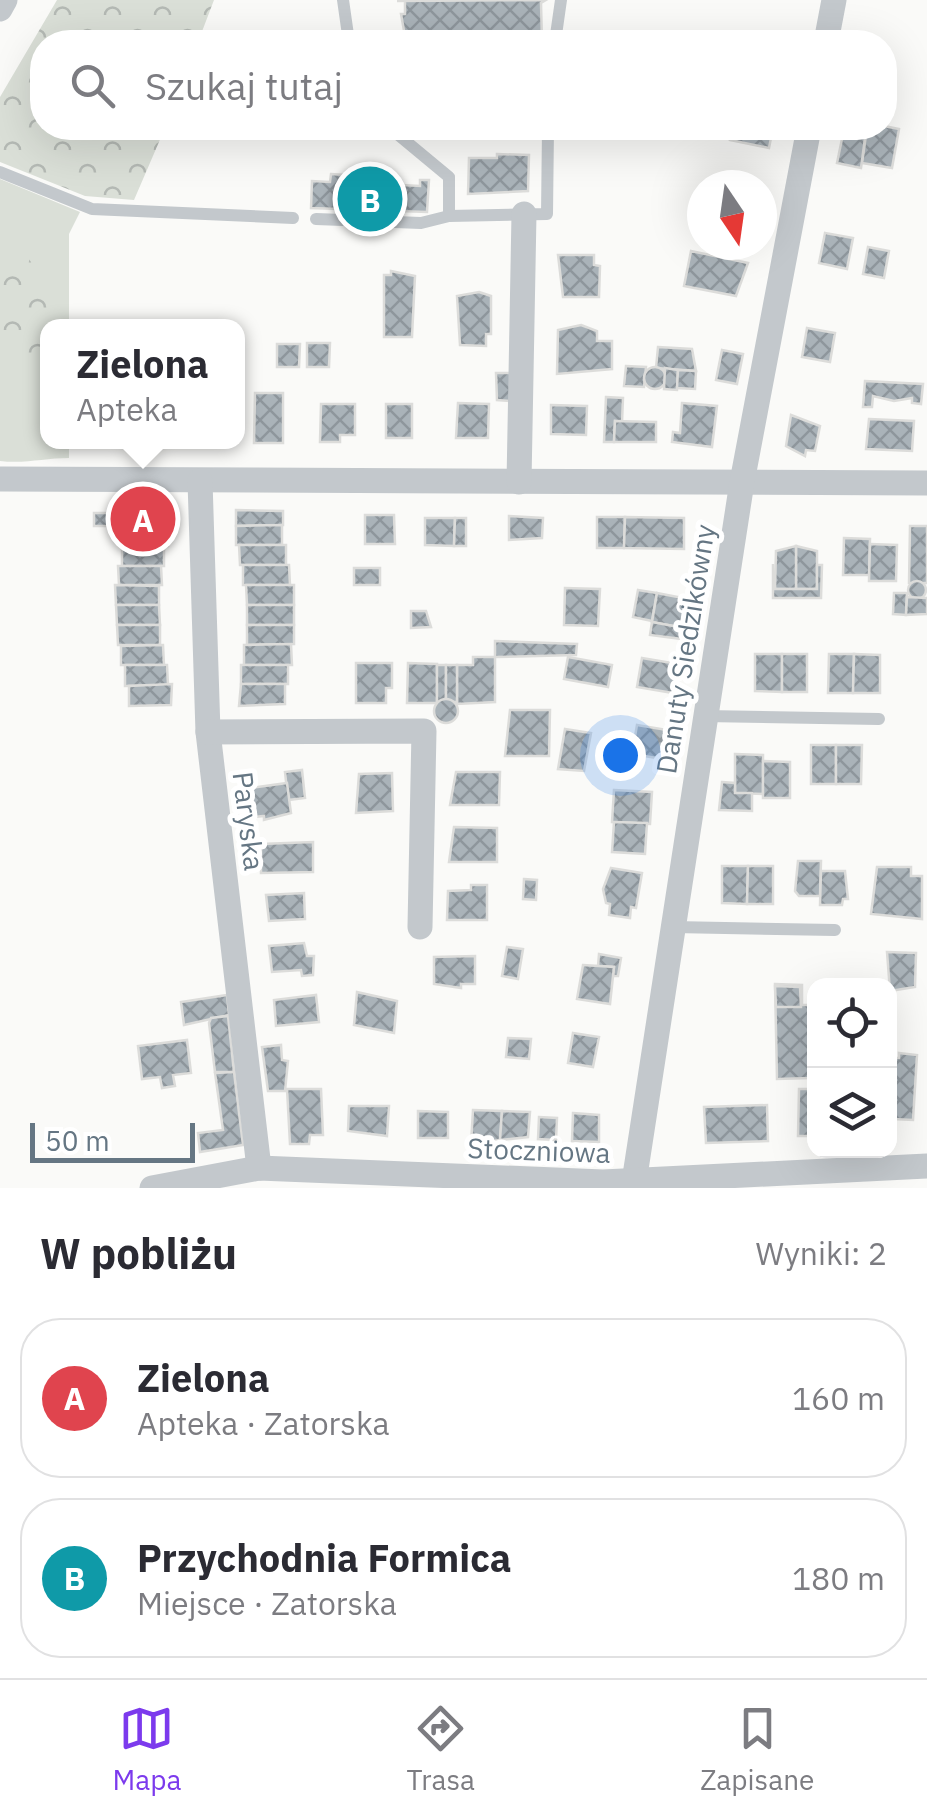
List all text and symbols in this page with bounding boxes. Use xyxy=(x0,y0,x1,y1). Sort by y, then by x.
search box xyxy=(30,30,897,140)
icon: search xyxy=(65,58,120,113)
text: Szukaj tutaj xyxy=(145,61,343,110)
pin: B xyxy=(338,162,402,236)
north arrow xyxy=(687,170,777,260)
popup xyxy=(40,319,245,449)
text: Zielona xyxy=(76,339,209,388)
text: Apteka xyxy=(76,388,178,430)
pin: A xyxy=(110,482,176,556)
street label: Danuty Siedzikówny xyxy=(647,522,723,776)
your location xyxy=(595,730,646,781)
street label: Paryska xyxy=(225,769,273,873)
map controls xyxy=(807,978,897,1158)
button: locate xyxy=(807,978,897,1068)
button: layers xyxy=(807,1068,897,1158)
scale bar xyxy=(30,1118,195,1162)
text: 50 m xyxy=(45,1122,110,1159)
street label: Stoczniowa xyxy=(467,1129,611,1171)
text: W pobliżu xyxy=(40,1226,237,1281)
text: Wyniki: 2 xyxy=(755,1232,887,1274)
text: Zielona xyxy=(137,1353,270,1402)
text: A xyxy=(64,1377,85,1419)
text: 160 m xyxy=(792,1377,885,1419)
text: Apteka · Zatorska xyxy=(137,1402,390,1444)
text: Przychodnia Formica xyxy=(137,1533,511,1582)
text: B xyxy=(64,1557,85,1599)
text: 180 m xyxy=(792,1557,885,1599)
text: Miejsce · Zatorska xyxy=(137,1582,397,1624)
tab: Mapa xyxy=(113,1701,181,1798)
tab: Trasa xyxy=(407,1701,475,1798)
tab: Zapisane xyxy=(700,1701,814,1798)

